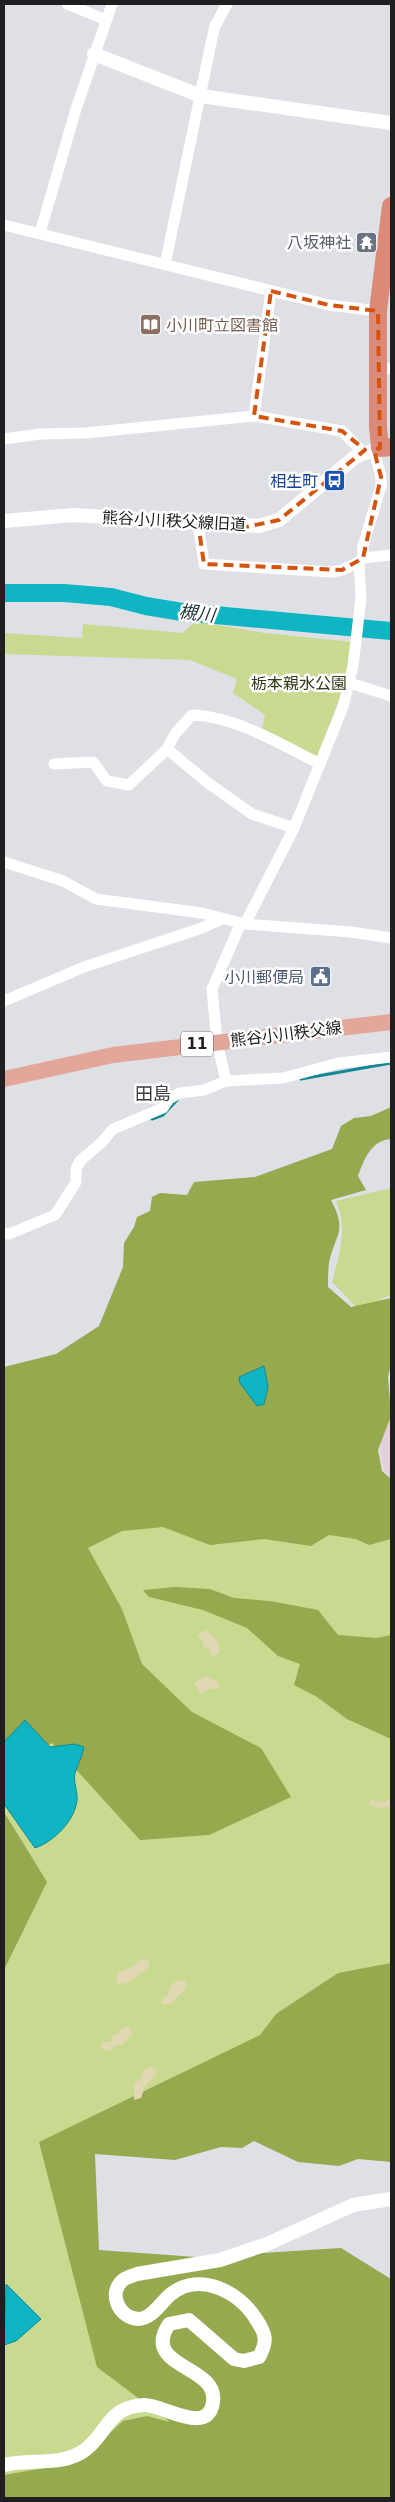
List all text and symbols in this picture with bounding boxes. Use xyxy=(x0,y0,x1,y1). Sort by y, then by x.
temple icon: 八坂神社 xyxy=(355,230,379,254)
place label: 八坂神社 xyxy=(287,233,351,252)
library icon: 小川町立図書館 xyxy=(138,313,162,337)
place label: 小川町立図書館 xyxy=(166,316,278,335)
bus stop icon: 相生町 xyxy=(322,469,346,493)
place label: 相生町 xyxy=(270,472,318,491)
street label: 熊谷小川秩父線旧道 xyxy=(102,508,246,534)
water label: 槻川 xyxy=(178,600,218,626)
park label: 栃本親水公園 xyxy=(251,674,347,693)
public building icon: 小川郵便局 xyxy=(308,965,332,989)
place label: 小川郵便局 xyxy=(224,968,304,987)
street label: 熊谷小川秩父線 xyxy=(229,1018,343,1050)
road number: 11 xyxy=(181,1032,213,1056)
district label: 田島 xyxy=(135,1083,171,1104)

